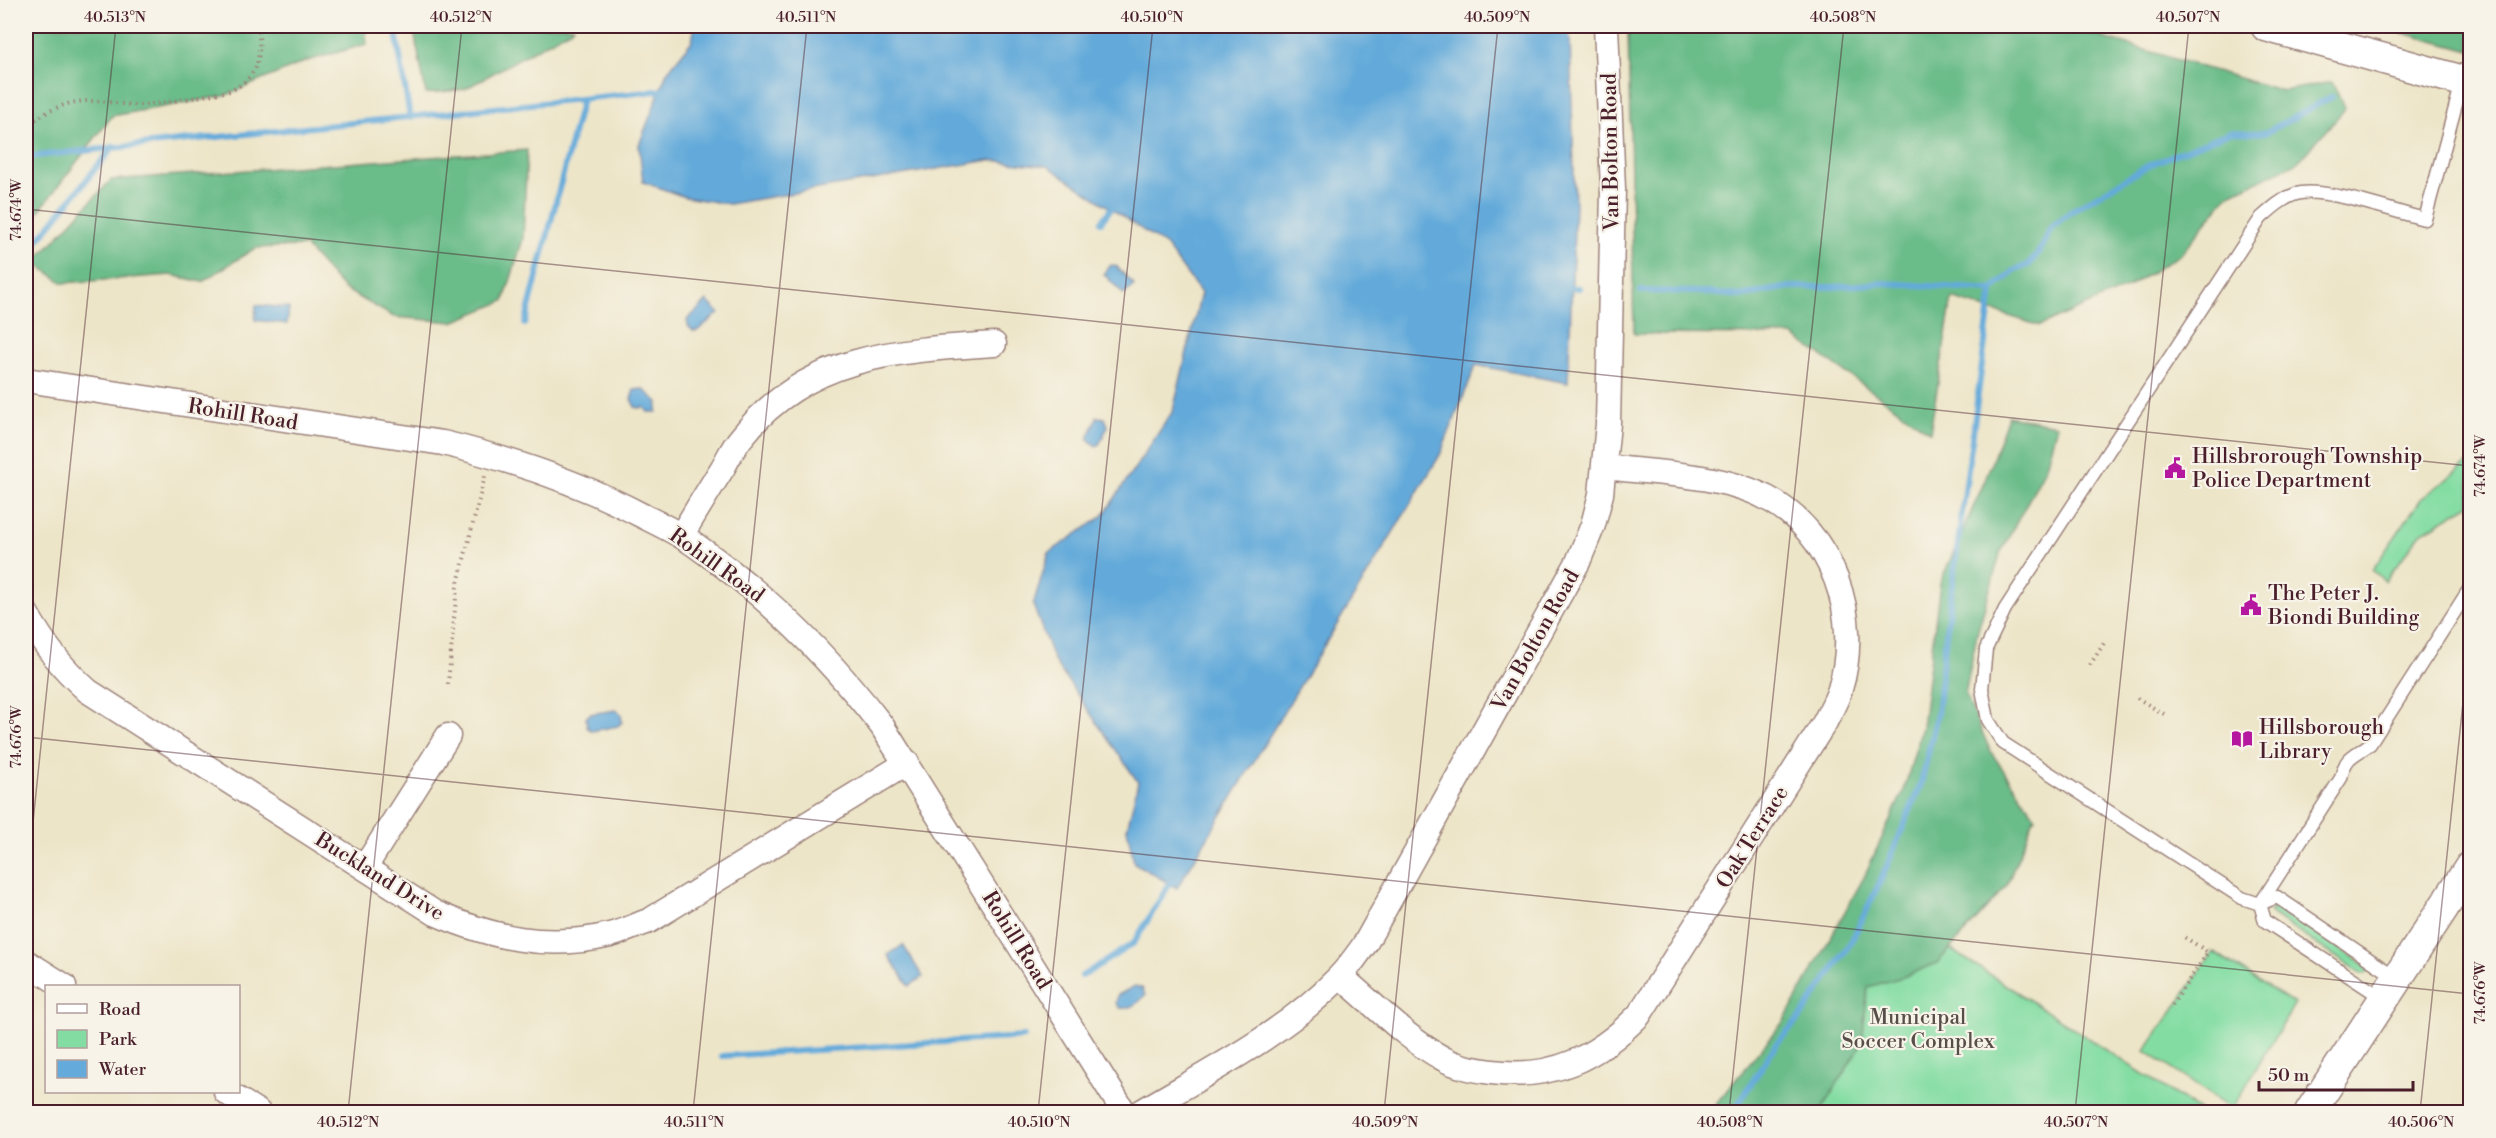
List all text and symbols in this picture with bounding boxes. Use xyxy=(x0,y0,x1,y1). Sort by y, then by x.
text: 40.513°N xyxy=(84,8,146,27)
text: 40.512°N xyxy=(430,8,492,27)
text: 40.511°N xyxy=(776,8,836,27)
text: 40.510°N xyxy=(1120,8,1184,27)
text: 40.509°N xyxy=(1464,8,1530,27)
text: 40.508°N xyxy=(1810,8,1876,27)
text: 40.507°N xyxy=(2156,8,2220,27)
street label: Van Bolton Road xyxy=(1597,73,1625,232)
text: 74.674°W xyxy=(7,179,26,241)
street label: Rohill Road xyxy=(186,393,300,437)
text: 74.674°W xyxy=(2471,435,2490,497)
place label: Hillsbrorough Township Police Department xyxy=(2192,444,2422,494)
public building icon: Hillsbrorough Township Police Department xyxy=(2163,456,2187,480)
street label: Rohill Road xyxy=(664,523,769,609)
street label: Van Bolton Road xyxy=(1486,565,1586,717)
place label: The Peter J. Biondi Building xyxy=(2267,581,2419,631)
public building icon: The Peter J. Biondi Building xyxy=(2239,593,2263,617)
text: 74.676°W xyxy=(7,705,26,768)
place label: Hillsborough Library xyxy=(2259,715,2385,765)
library icon: Hillsborough Library xyxy=(2230,727,2254,751)
street label: Oak Terrace xyxy=(1711,781,1795,894)
street label: Buckland Drive xyxy=(309,826,449,927)
street label: Rohill Road xyxy=(976,887,1057,995)
text: 74.676°W xyxy=(2471,961,2490,1024)
legend xyxy=(45,985,240,1093)
text: Road xyxy=(99,998,142,1021)
park label: Municipal Soccer Complex xyxy=(1841,1005,1995,1055)
text: Park xyxy=(99,1028,138,1051)
scale bar xyxy=(2259,1054,2414,1092)
text: Water xyxy=(98,1058,147,1081)
text: 50 m xyxy=(2268,1064,2310,1087)
text: 40.512°N xyxy=(317,1113,379,1132)
text: 40.511°N xyxy=(664,1113,724,1132)
text: 40.510°N xyxy=(1007,1113,1071,1132)
text: 40.509°N xyxy=(1352,1113,1418,1132)
text: 40.508°N xyxy=(1697,1113,1763,1132)
text: 40.507°N xyxy=(2044,1113,2108,1132)
text: 40.506°N xyxy=(2388,1113,2454,1132)

